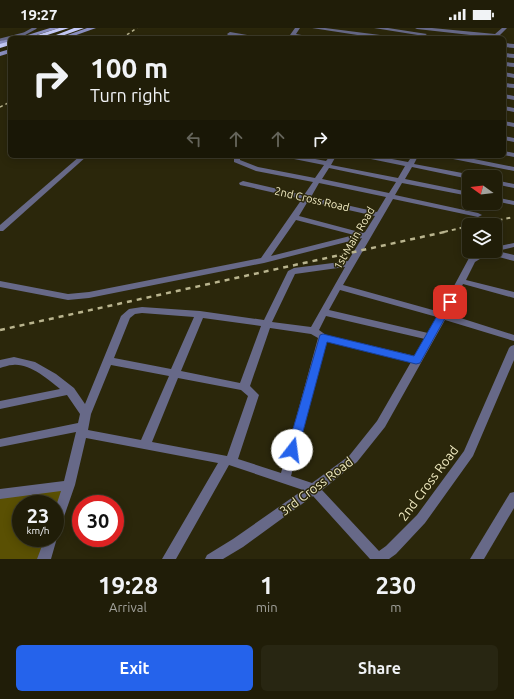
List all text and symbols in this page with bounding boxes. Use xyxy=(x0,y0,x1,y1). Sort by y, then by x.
text: 19:27 xyxy=(20,6,58,23)
icon: right xyxy=(24,52,76,104)
text: 100 m xyxy=(90,52,168,83)
text: Turn right xyxy=(90,85,170,105)
icon: left xyxy=(183,128,205,150)
icon: ahead xyxy=(225,128,247,150)
icon: ahead xyxy=(267,128,289,150)
icon: right xyxy=(309,128,331,150)
north arrow xyxy=(462,170,502,210)
map controls xyxy=(462,170,502,258)
street label: 2nd Cross Road xyxy=(274,185,350,213)
street label: 1st Main Road xyxy=(331,205,377,271)
button: layers xyxy=(462,218,502,258)
pin xyxy=(433,285,467,319)
icon: arrive xyxy=(439,291,461,313)
position arrow xyxy=(271,429,313,471)
street label: 2nd Cross Road xyxy=(395,443,461,523)
street label: 3rd Cross Road xyxy=(277,454,355,518)
speed limit sign: 30 xyxy=(72,495,124,547)
text: 23 xyxy=(27,504,49,527)
text: km/h xyxy=(26,525,50,536)
text: 19:28 xyxy=(98,572,158,599)
text: 1 xyxy=(260,572,273,599)
text: 230 xyxy=(376,572,416,599)
text: Arrival xyxy=(109,600,147,614)
text: min xyxy=(256,600,278,614)
text: m xyxy=(390,600,401,614)
button: Exit xyxy=(16,645,253,691)
button: Share xyxy=(261,645,498,691)

